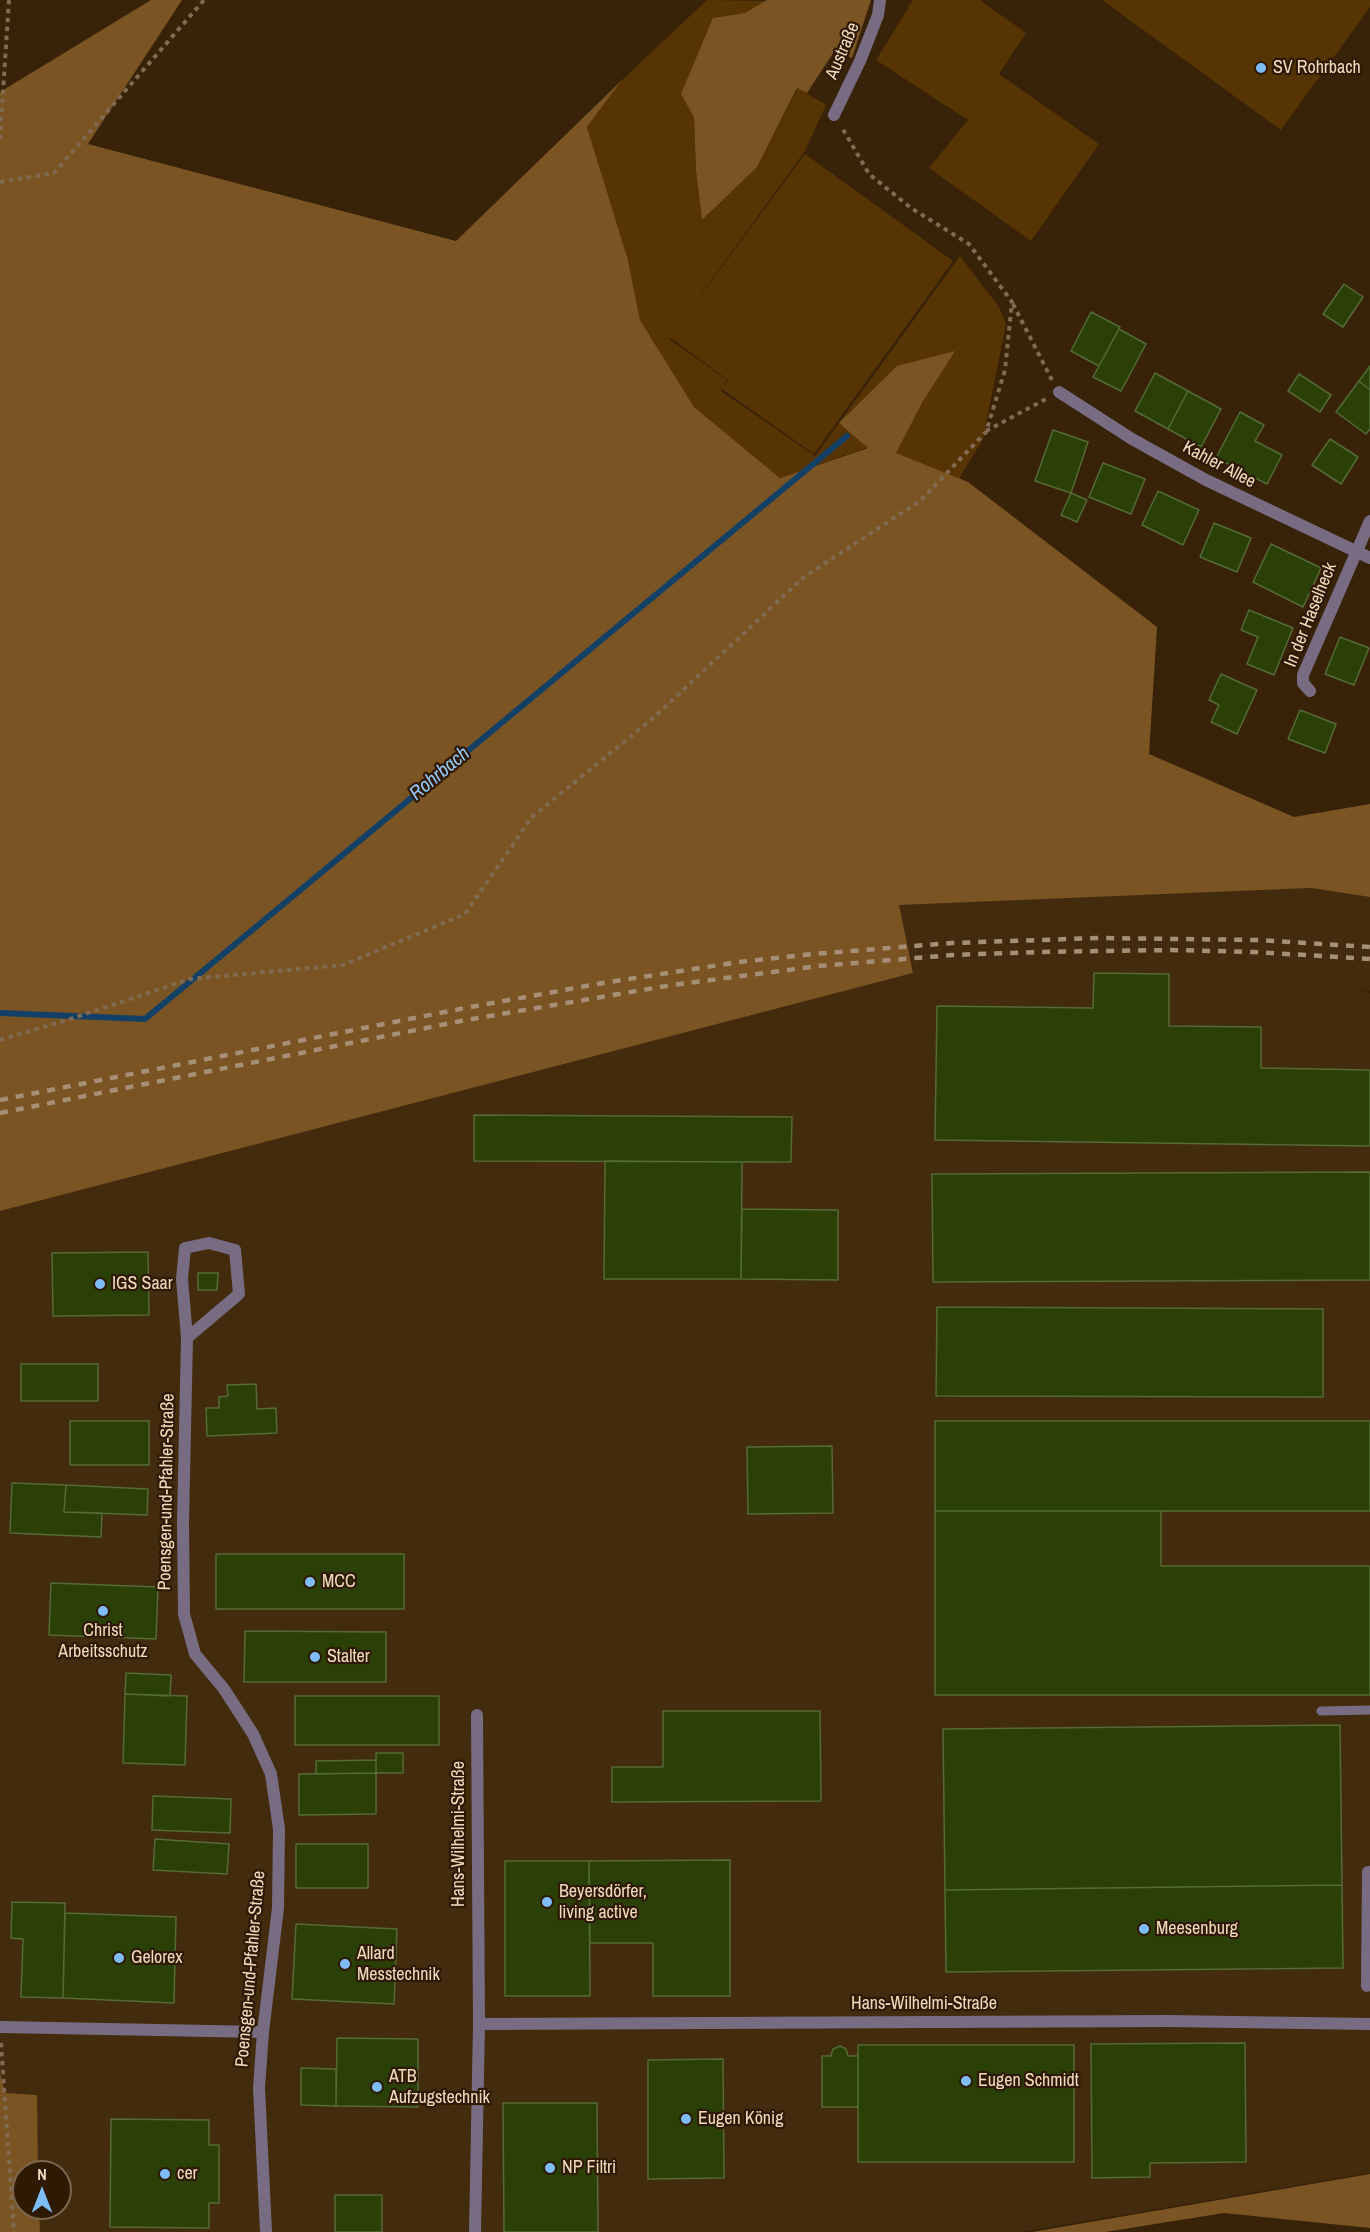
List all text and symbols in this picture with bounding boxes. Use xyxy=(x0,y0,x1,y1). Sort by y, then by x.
street label: Austraße xyxy=(821,19,865,83)
place label: SV Rohrbach xyxy=(1273,57,1361,79)
marker: SV Rohrbach xyxy=(1254,61,1268,75)
street label: Kahler Allee xyxy=(1179,437,1259,493)
street label: In der Haselheck xyxy=(1280,560,1342,670)
water label: Rohrbach xyxy=(405,742,475,806)
place label: IGS Saar xyxy=(112,1273,173,1295)
marker: IGS Saar xyxy=(93,1277,107,1291)
street label: Poensgen-und-Pfahler-Straße xyxy=(154,1393,180,1591)
place label: MCC xyxy=(322,1571,356,1593)
marker: MCC xyxy=(303,1575,317,1589)
marker: Christ Arbeitsschutz xyxy=(96,1604,110,1618)
place label: Christ Arbeitsschutz xyxy=(58,1620,148,1662)
place label: Stalter xyxy=(327,1646,370,1668)
marker: Stalter xyxy=(308,1650,322,1664)
street label: Hans-Wilhelmi-Straße xyxy=(448,1761,470,1907)
street label: Poensgen-und-Pfahler-Straße xyxy=(232,1870,270,2068)
place label: Beyersdörfer, living active xyxy=(559,1881,647,1924)
marker: Beyersdörfer, living active xyxy=(540,1895,554,1909)
place label: Meesenburg xyxy=(1156,1918,1238,1940)
marker: Meesenburg xyxy=(1137,1922,1151,1936)
place label: Allard Messtechnik xyxy=(357,1943,440,1986)
place label: Gelorex xyxy=(131,1947,183,1969)
marker: Gelorex xyxy=(112,1951,126,1965)
marker: Allard Messtechnik xyxy=(338,1957,352,1971)
street label: Hans-Wilhelmi-Straße xyxy=(851,1993,997,2015)
place label: ATB Aufzugstechnik xyxy=(389,2066,490,2108)
place label: Eugen Schmidt xyxy=(978,2070,1079,2092)
marker: Eugen Schmidt xyxy=(959,2074,973,2088)
marker: ATB Aufzugstechnik xyxy=(370,2080,384,2094)
place label: Eugen König xyxy=(698,2108,783,2130)
marker: Eugen König xyxy=(679,2112,693,2126)
place label: NP Filtri xyxy=(562,2157,616,2179)
north arrow xyxy=(12,2160,72,2220)
marker: NP Filtri xyxy=(543,2161,557,2175)
text: N xyxy=(37,2163,47,2185)
place label: cer xyxy=(177,2163,198,2185)
marker: cer xyxy=(158,2167,172,2181)

